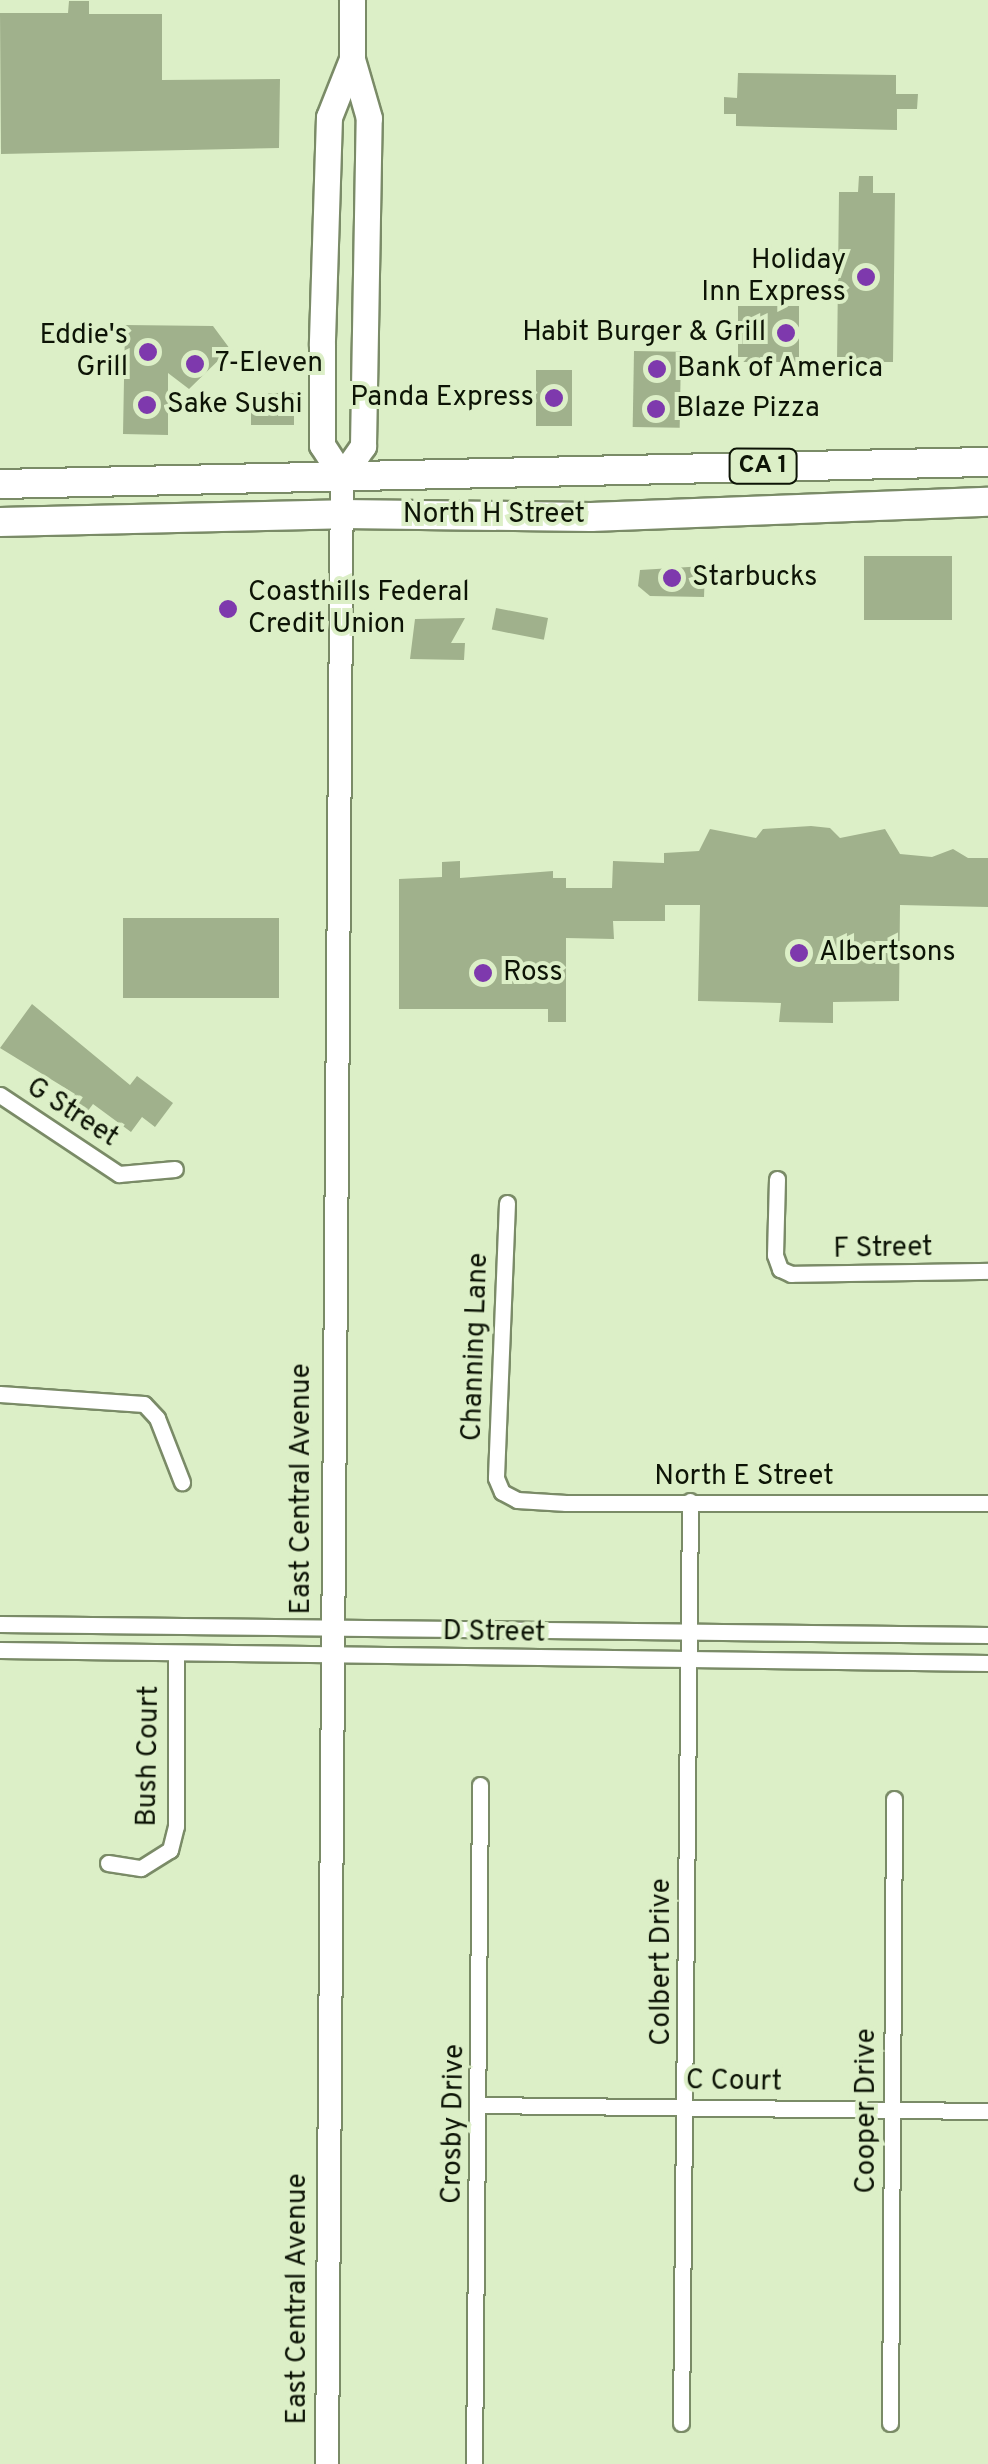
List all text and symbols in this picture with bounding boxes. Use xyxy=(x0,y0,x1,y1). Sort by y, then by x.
place label: Holiday Inn Express xyxy=(701,244,846,310)
marker: Holiday Inn Express xyxy=(855,266,877,288)
place label: Habit Burger & Grill xyxy=(522,316,766,350)
place label: Eddie's Grill xyxy=(39,319,128,385)
marker: Habit Burger & Grill xyxy=(775,322,797,344)
marker: Eddie's Grill xyxy=(137,341,159,363)
place label: 7-Eleven xyxy=(215,347,323,381)
place label: Bank of America xyxy=(677,352,884,386)
marker: 7-Eleven xyxy=(184,353,206,375)
marker: Bank of America xyxy=(646,358,668,380)
place label: Panda Express xyxy=(350,381,534,415)
marker: Panda Express xyxy=(543,387,565,409)
place label: Sake Sushi xyxy=(167,388,303,422)
place label: Blaze Pizza xyxy=(676,392,820,426)
marker: Sake Sushi xyxy=(136,394,158,416)
marker: Blaze Pizza xyxy=(645,398,667,420)
road number: CA 1 xyxy=(728,446,798,486)
street label: North H Street xyxy=(403,498,585,532)
place label: Starbucks xyxy=(692,561,817,595)
marker: Starbucks xyxy=(661,567,683,589)
place label: Coasthills Federal Credit Union xyxy=(248,576,470,642)
marker: Coasthills Federal Credit Union xyxy=(217,598,239,620)
place label: Albertsons xyxy=(819,936,956,970)
marker: Albertsons xyxy=(788,942,810,964)
place label: Ross xyxy=(503,956,563,990)
marker: Ross xyxy=(472,962,494,984)
street label: G Street xyxy=(20,1071,124,1155)
street label: F Street xyxy=(833,1231,933,1267)
street label: Channing Lane xyxy=(456,1252,496,1442)
street label: East Central Avenue xyxy=(285,1363,319,1615)
street label: North E Street xyxy=(654,1460,834,1494)
street label: D Street xyxy=(442,1615,546,1651)
street label: Bush Court xyxy=(131,1685,167,1827)
street label: Colbert Drive xyxy=(645,1878,679,2046)
street label: Cooper Drive xyxy=(850,2028,884,2194)
street label: Crosby Drive xyxy=(436,2044,472,2204)
street label: C Court xyxy=(685,2064,783,2100)
street label: East Central Avenue xyxy=(281,2173,315,2425)

